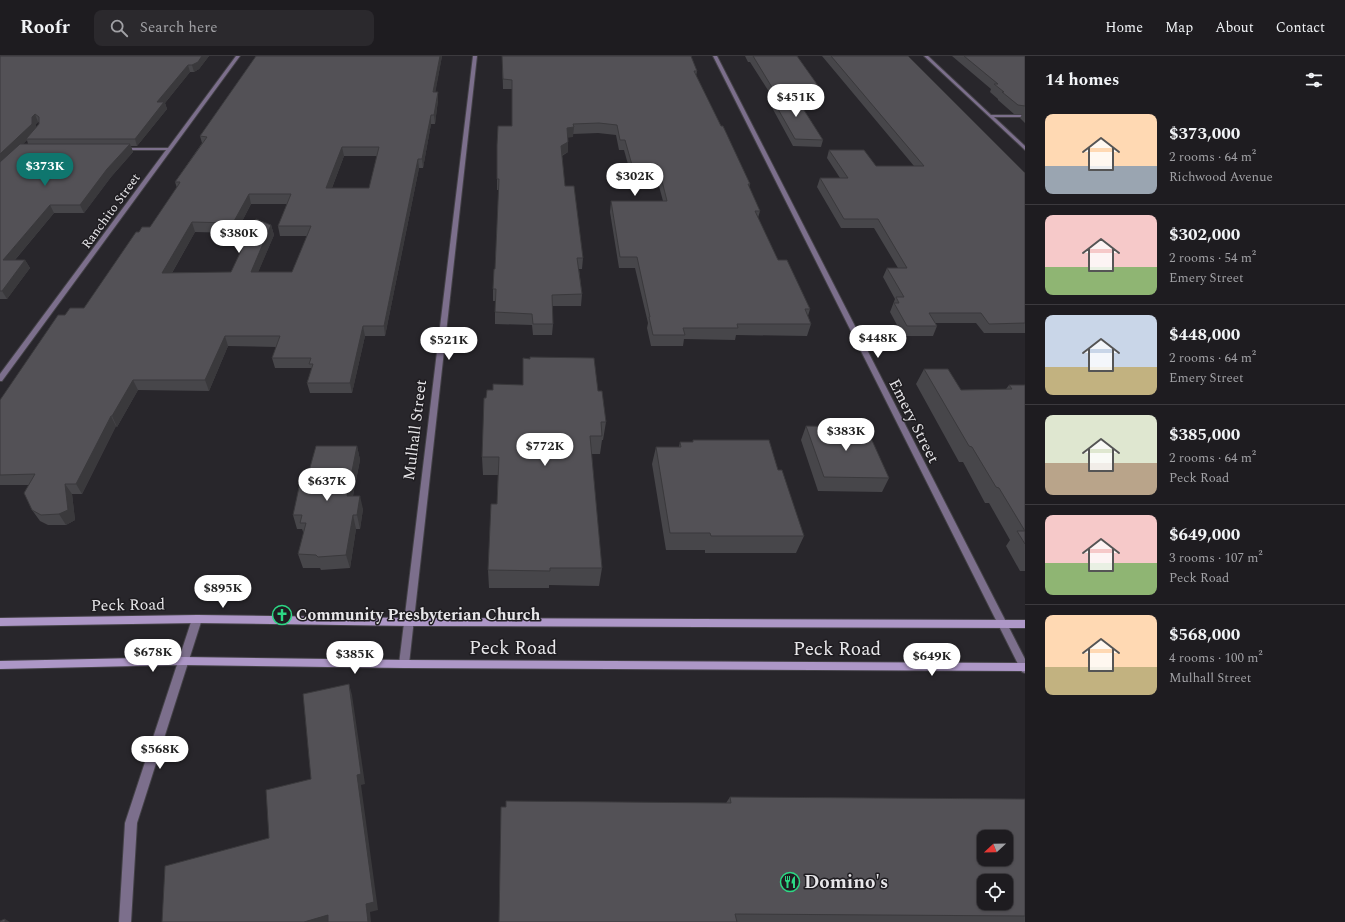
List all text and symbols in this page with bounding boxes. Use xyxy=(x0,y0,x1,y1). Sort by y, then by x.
search box xyxy=(94,10,374,46)
text: Roofr xyxy=(20,13,70,42)
text: Search here xyxy=(140,16,218,39)
icon: search xyxy=(108,17,130,39)
text: Home xyxy=(1105,17,1143,38)
text: Map xyxy=(1165,17,1193,38)
text: About xyxy=(1215,17,1254,38)
text: Contact xyxy=(1276,17,1325,38)
text: 14 homes xyxy=(1045,67,1119,93)
icon: filters xyxy=(1303,69,1325,91)
pin: $451K xyxy=(768,84,824,118)
text: $451K xyxy=(776,87,816,107)
text: $373,000 xyxy=(1169,121,1240,147)
icon: home xyxy=(1077,130,1125,178)
text: 2 rooms · 64 m² xyxy=(1169,147,1256,167)
pin: $373K xyxy=(17,153,73,187)
text: $373K xyxy=(25,156,65,176)
pin: $302K xyxy=(607,163,663,197)
text: $302K xyxy=(615,166,655,186)
text: Richwood Avenue xyxy=(1169,167,1273,187)
street label: Ranchito Street xyxy=(77,169,146,253)
pin: $380K xyxy=(211,220,267,254)
text: $302,000 xyxy=(1169,222,1240,248)
text: $380K xyxy=(219,223,259,243)
icon: home xyxy=(1077,231,1125,279)
text: 2 rooms · 54 m² xyxy=(1169,248,1256,268)
text: Emery Street xyxy=(1169,268,1244,288)
text: $448,000 xyxy=(1169,322,1240,348)
pin: $448K xyxy=(850,325,906,359)
pin: $521K xyxy=(421,327,477,361)
text: $448K xyxy=(858,328,898,348)
text: $521K xyxy=(429,330,469,350)
icon: home xyxy=(1077,331,1125,379)
text: 2 rooms · 64 m² xyxy=(1169,348,1256,368)
text: Emery Street xyxy=(1169,368,1244,388)
street label: Emery Street xyxy=(882,375,946,468)
street label: Mulhall Street xyxy=(397,378,433,482)
pin: $383K xyxy=(818,418,874,452)
text: $383K xyxy=(826,421,866,441)
text: $385,000 xyxy=(1169,422,1240,448)
icon: home xyxy=(1077,431,1125,479)
pin: $772K xyxy=(517,433,573,467)
text: $772K xyxy=(525,436,565,456)
text: 2 rooms · 64 m² xyxy=(1169,448,1256,468)
pin: $637K xyxy=(299,468,355,502)
text: Peck Road xyxy=(1169,468,1229,488)
text: $637K xyxy=(307,471,347,491)
text: $649,000 xyxy=(1169,522,1240,548)
icon: home xyxy=(1077,531,1125,579)
text: 3 rooms · 107 m² xyxy=(1169,548,1263,568)
text: Peck Road xyxy=(1169,568,1229,588)
pin: $895K xyxy=(195,575,251,609)
text: $895K xyxy=(203,578,243,598)
street label: Peck Road xyxy=(91,592,165,618)
place label: Community Presbyterian Church xyxy=(296,603,540,627)
church icon: Community Presbyterian Church xyxy=(271,604,293,626)
text: $568,000 xyxy=(1169,622,1240,648)
icon: home xyxy=(1077,631,1125,679)
street label: Peck Road xyxy=(469,634,557,663)
street label: Peck Road xyxy=(793,635,881,664)
pin: $678K xyxy=(125,639,181,673)
pin: $385K xyxy=(327,641,383,675)
text: $678K xyxy=(133,642,173,662)
pin: $649K xyxy=(904,643,960,677)
text: $385K xyxy=(335,644,375,664)
text: $649K xyxy=(912,646,952,666)
text: 4 rooms · 100 m² xyxy=(1169,648,1263,668)
text: Mulhall Street xyxy=(1169,668,1251,688)
pin: $568K xyxy=(132,736,188,770)
text: $568K xyxy=(140,739,180,759)
north arrow xyxy=(977,830,1013,866)
map controls xyxy=(977,830,1013,910)
place label: Domino's xyxy=(804,868,888,897)
restaurant icon: Domino's xyxy=(779,871,801,893)
button: locate xyxy=(977,874,1013,910)

